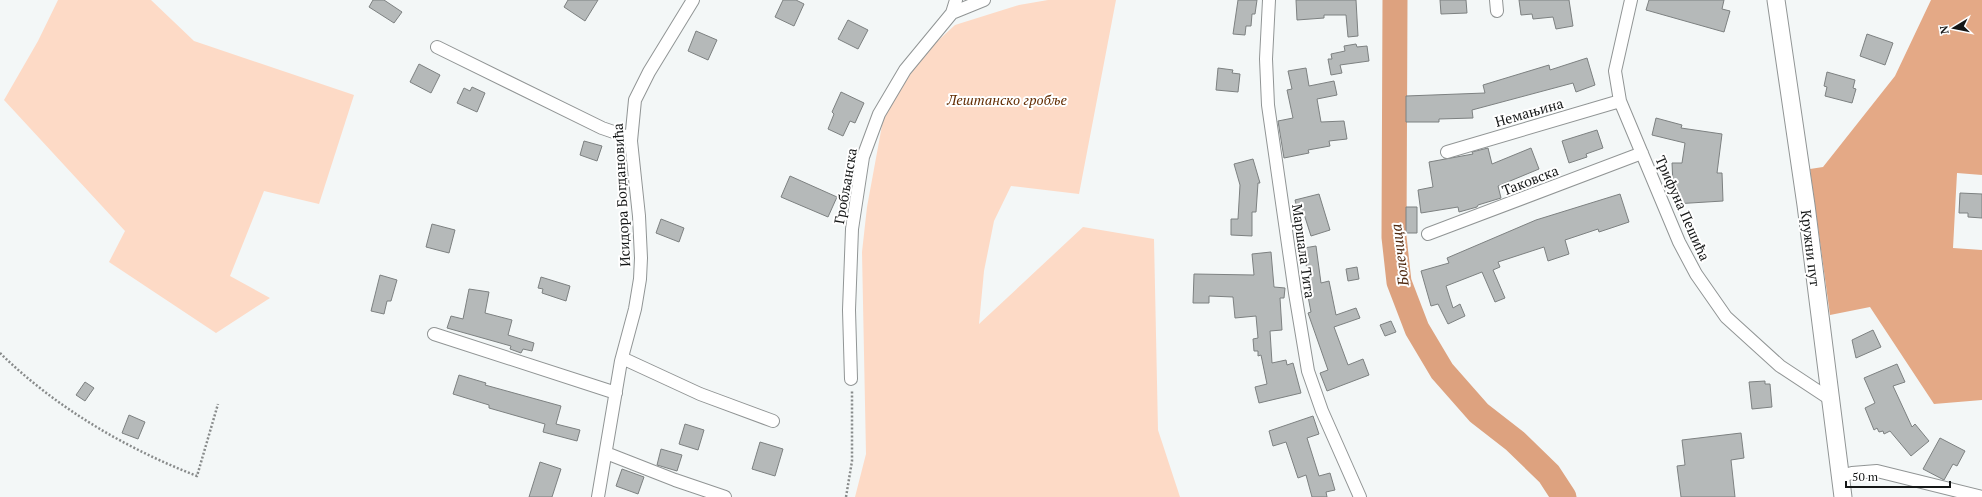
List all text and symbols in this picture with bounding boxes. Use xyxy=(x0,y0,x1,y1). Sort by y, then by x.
north arrow xyxy=(1934,8,1974,48)
text: N xyxy=(1936,24,1952,35)
park label: Лештанско гробље xyxy=(946,90,1067,109)
street label: Немањина xyxy=(1493,93,1565,131)
street label: Исидора Богдановића xyxy=(608,123,634,267)
street label: Гробљанска xyxy=(829,147,861,225)
street label: Трифуна Пешића xyxy=(1651,152,1715,264)
street label: Таковска xyxy=(1499,161,1561,199)
street label: Маршала Тита xyxy=(1288,203,1320,299)
street label: Кружни пут xyxy=(1797,209,1825,287)
water label: Болечица xyxy=(1385,223,1413,288)
scale bar xyxy=(1846,463,1950,489)
text: 50 m xyxy=(1852,469,1879,484)

